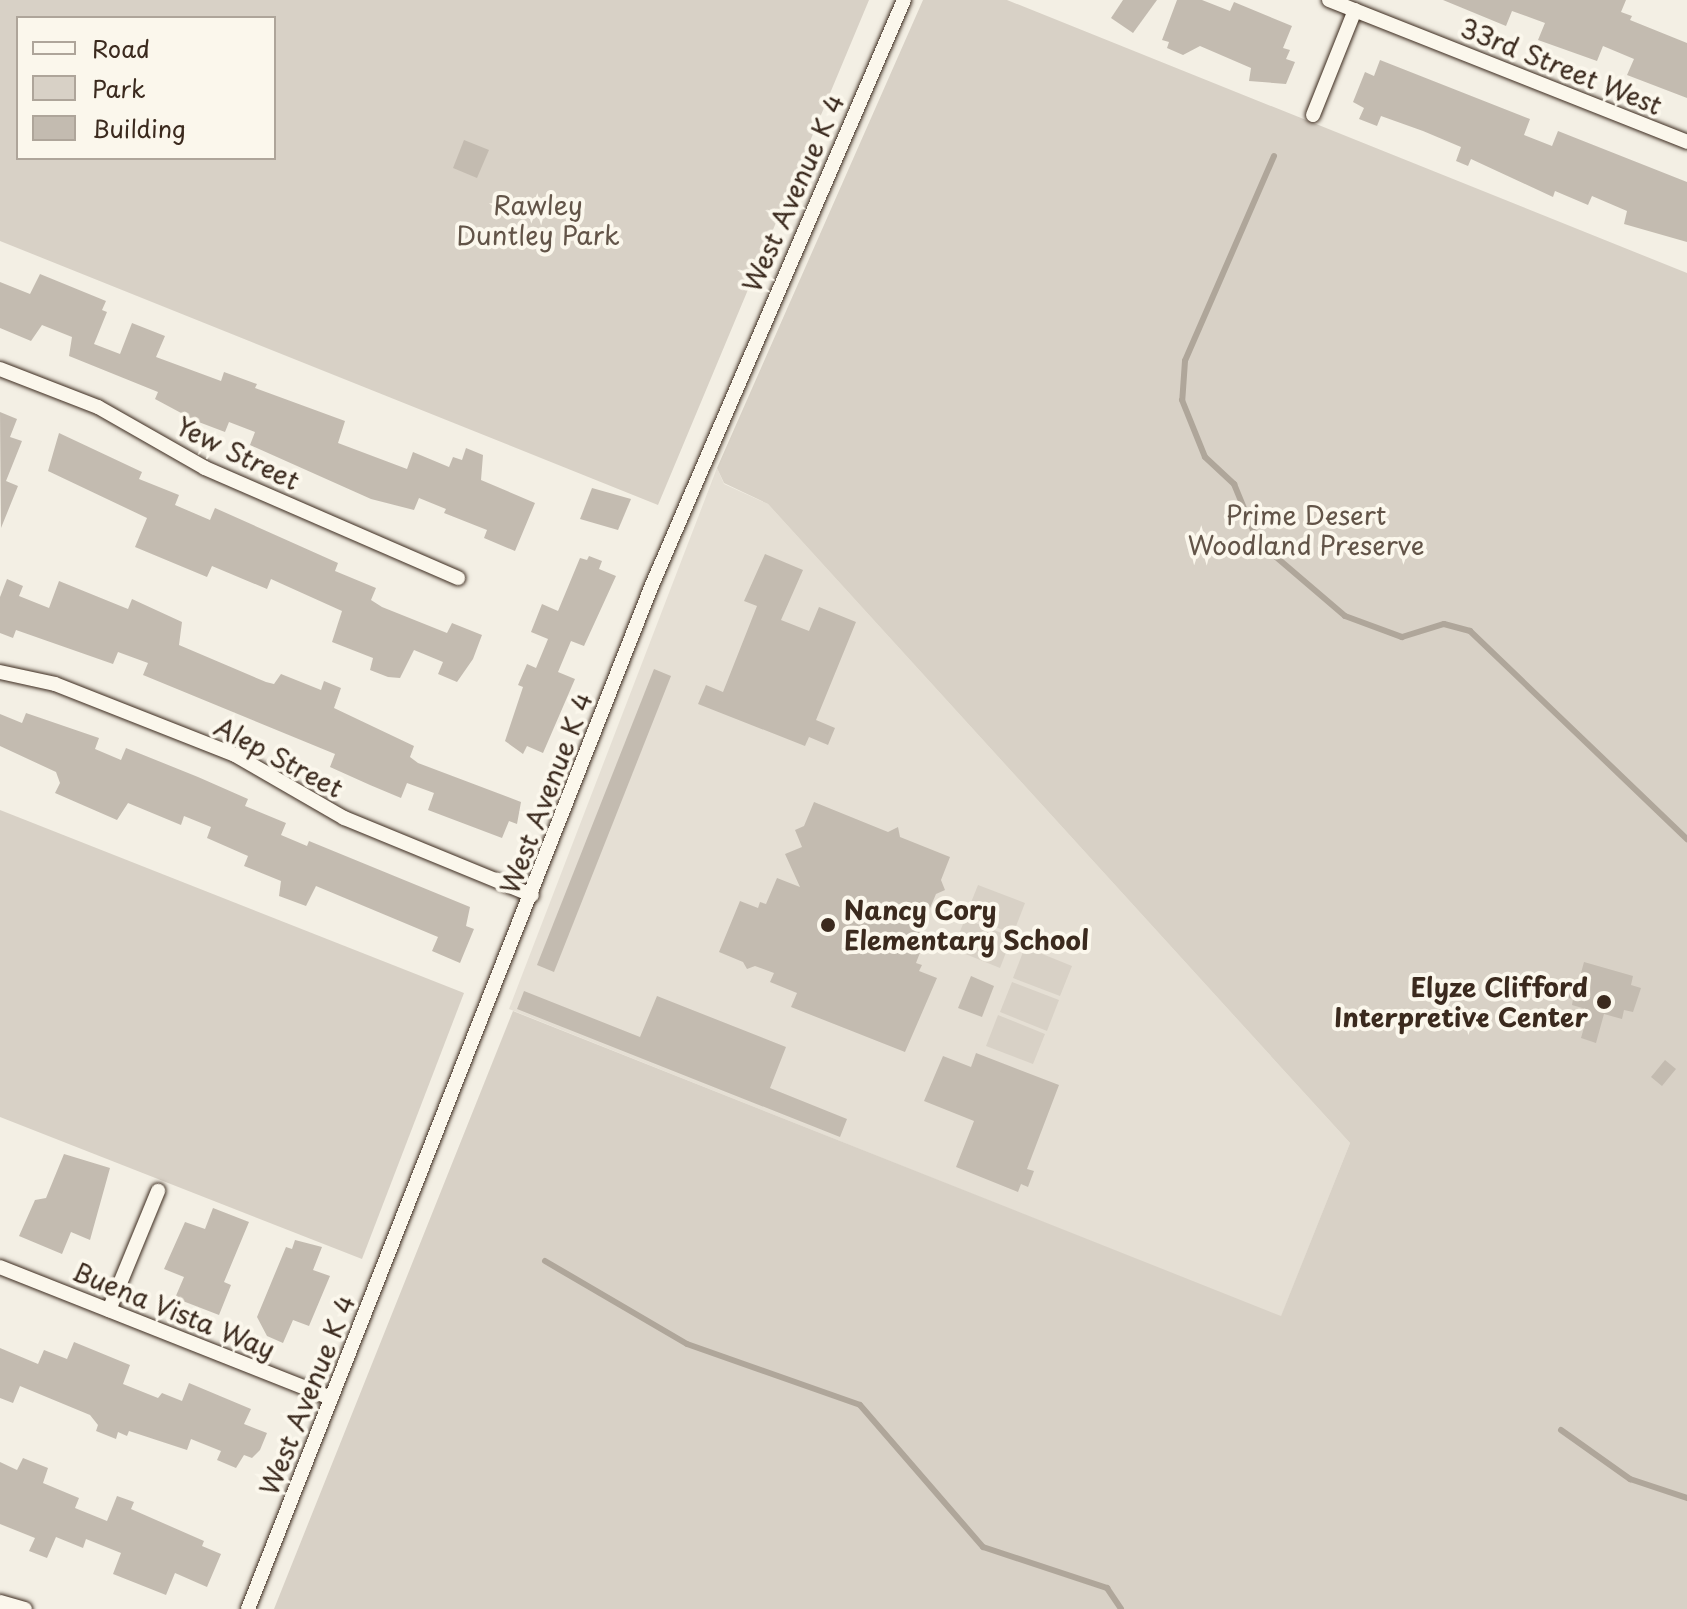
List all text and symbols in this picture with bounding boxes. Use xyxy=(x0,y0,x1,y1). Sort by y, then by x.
street label: 33rd Street West xyxy=(1455,11,1667,121)
legend xyxy=(16,16,276,160)
text: Road xyxy=(92,30,150,66)
text: Park xyxy=(92,70,146,106)
street label: West Avenue K 4 xyxy=(736,91,850,295)
text: Building xyxy=(92,110,186,146)
park label: Rawley Duntley Park xyxy=(455,189,621,250)
street label: Yew Street xyxy=(171,410,305,496)
park label: Prime Desert Woodland Preserve xyxy=(1187,499,1425,560)
street label: West Avenue K 4 xyxy=(494,689,598,897)
street label: Alep Street xyxy=(209,710,349,804)
place label: Nancy Cory Elementary School xyxy=(844,894,1089,956)
marker: Nancy Cory Elementary School xyxy=(819,916,837,934)
place label: Elyze Clifford Interpretive Center xyxy=(1334,971,1588,1032)
marker: Elyze Clifford Interpretive Center xyxy=(1595,993,1613,1011)
street label: Buena Vista Way xyxy=(68,1255,280,1365)
street label: West Avenue K 4 xyxy=(253,1292,361,1498)

